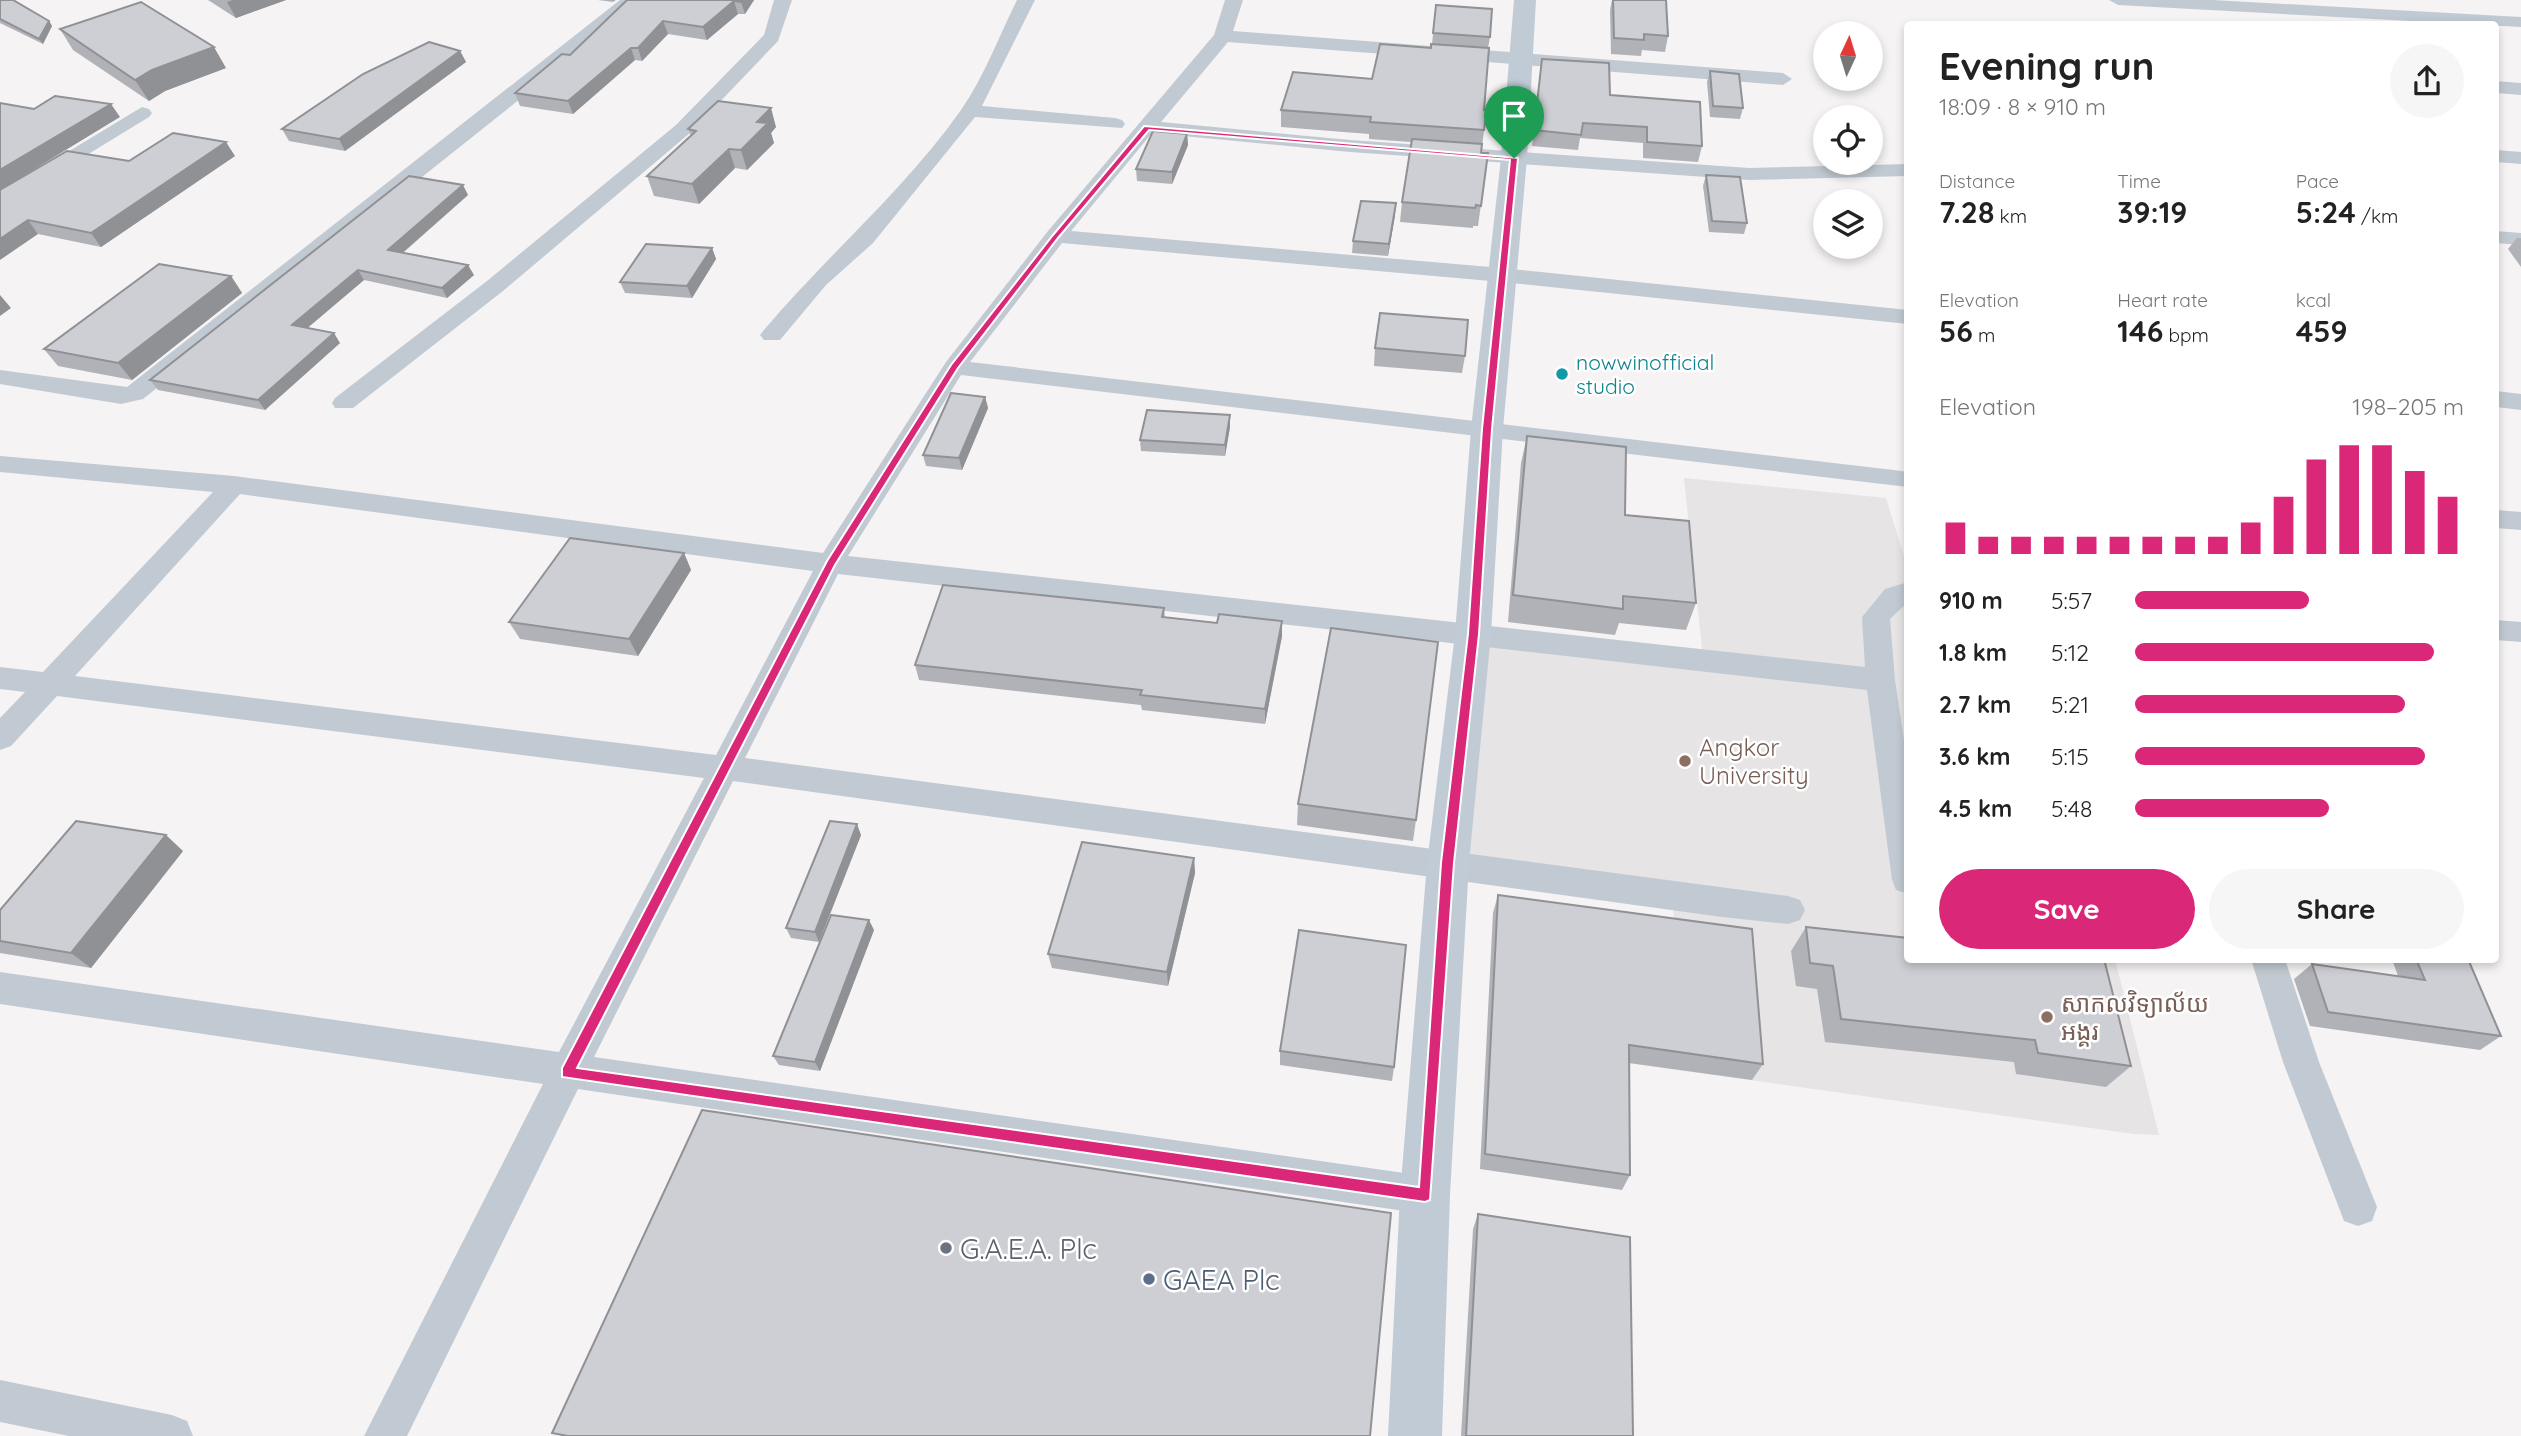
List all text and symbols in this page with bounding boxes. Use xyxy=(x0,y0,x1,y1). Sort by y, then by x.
north arrow xyxy=(1813,21,1883,91)
map controls xyxy=(1813,21,1883,259)
text: Evening run xyxy=(1939,42,2154,90)
button: share xyxy=(2390,44,2464,118)
pin xyxy=(1484,86,1544,158)
text: 18:09 · 8 × 910 m xyxy=(1939,92,2106,121)
icon: arrive xyxy=(1495,97,1533,135)
button: locate xyxy=(1813,105,1883,175)
text: Distance xyxy=(1939,169,2015,193)
text: Time xyxy=(2117,169,2161,193)
text: Pace xyxy=(2296,169,2339,193)
button: layers xyxy=(1813,189,1883,259)
text: 7.28 xyxy=(1939,193,1994,231)
text: 39:19 xyxy=(2117,193,2187,231)
text: 5:24 xyxy=(2296,193,2356,231)
text: km xyxy=(1994,204,2027,228)
text: /km xyxy=(2356,204,2398,228)
text: Elevation xyxy=(1939,288,2019,312)
text: Heart rate xyxy=(2117,288,2208,312)
text: kcal xyxy=(2296,288,2331,312)
text: 56 xyxy=(1939,312,1973,350)
text: 146 xyxy=(2117,312,2163,350)
text: 459 xyxy=(2296,312,2348,350)
text: m xyxy=(1973,323,1995,347)
text: bpm xyxy=(2163,323,2209,347)
place label: nowwinofficial studio xyxy=(1576,349,1714,399)
marker: nowwinofficial studio xyxy=(1554,366,1570,382)
text: Elevation xyxy=(1939,392,2036,421)
text: 198–205 m xyxy=(2352,392,2464,421)
text: 910 m xyxy=(1939,586,2003,615)
text: 5:57 xyxy=(2051,586,2092,615)
text: 1.8 km xyxy=(1939,638,2007,667)
text: 5:12 xyxy=(2051,638,2089,667)
text: 2.7 km xyxy=(1939,690,2011,719)
text: 5:21 xyxy=(2051,690,2089,719)
place label: Angkor University xyxy=(1699,732,1809,790)
text: 3.6 km xyxy=(1939,742,2011,771)
text: 5:15 xyxy=(2051,742,2089,771)
marker: Angkor University xyxy=(1677,753,1693,769)
text: 4.5 km xyxy=(1939,794,2012,823)
text: 5:48 xyxy=(2051,794,2092,823)
button: Save xyxy=(1939,869,2195,949)
button: Share xyxy=(2209,869,2464,949)
place label: សាកលវិទ្យាល័យ អង្គរ xyxy=(2061,988,2209,1047)
marker: សាកលវិទ្យាល័យ អង្គរ xyxy=(2039,1009,2055,1025)
place label: G.A.E.A. Plc xyxy=(960,1231,1097,1266)
marker: G.A.E.A. Plc xyxy=(938,1240,954,1256)
place label: GAEA Plc xyxy=(1163,1262,1280,1297)
marker: GAEA Plc xyxy=(1141,1271,1157,1287)

